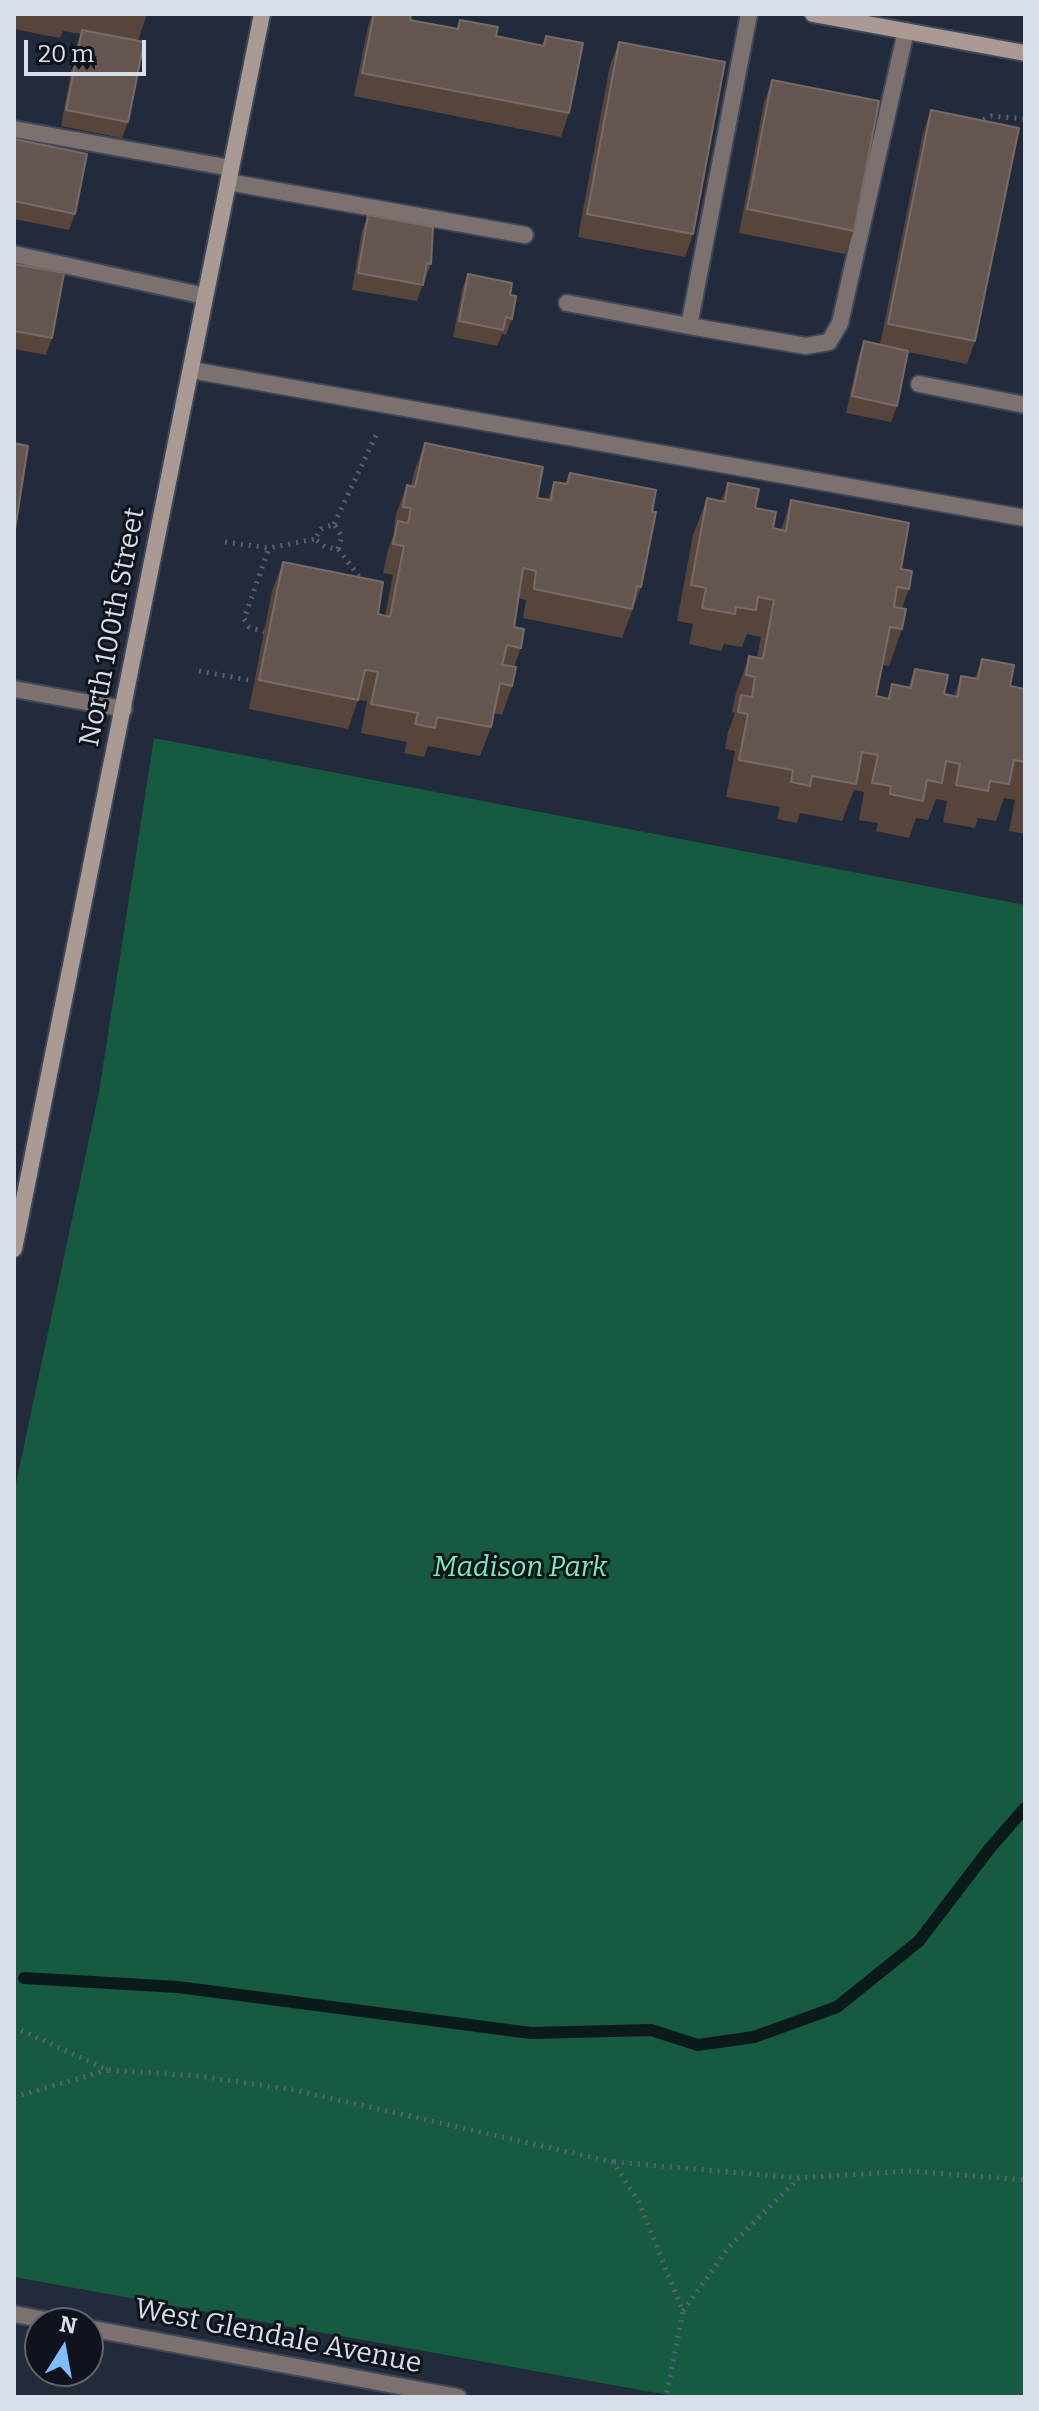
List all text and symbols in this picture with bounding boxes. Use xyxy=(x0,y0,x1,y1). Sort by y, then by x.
scale bar xyxy=(28,24,150,74)
text: 20 m xyxy=(38,40,94,68)
street label: North 100th Street xyxy=(73,505,153,749)
park label: Madison Park xyxy=(433,1551,607,1585)
street label: West Glendale Avenue xyxy=(132,2293,424,2381)
north arrow xyxy=(24,2307,104,2387)
text: N xyxy=(57,2310,79,2340)

